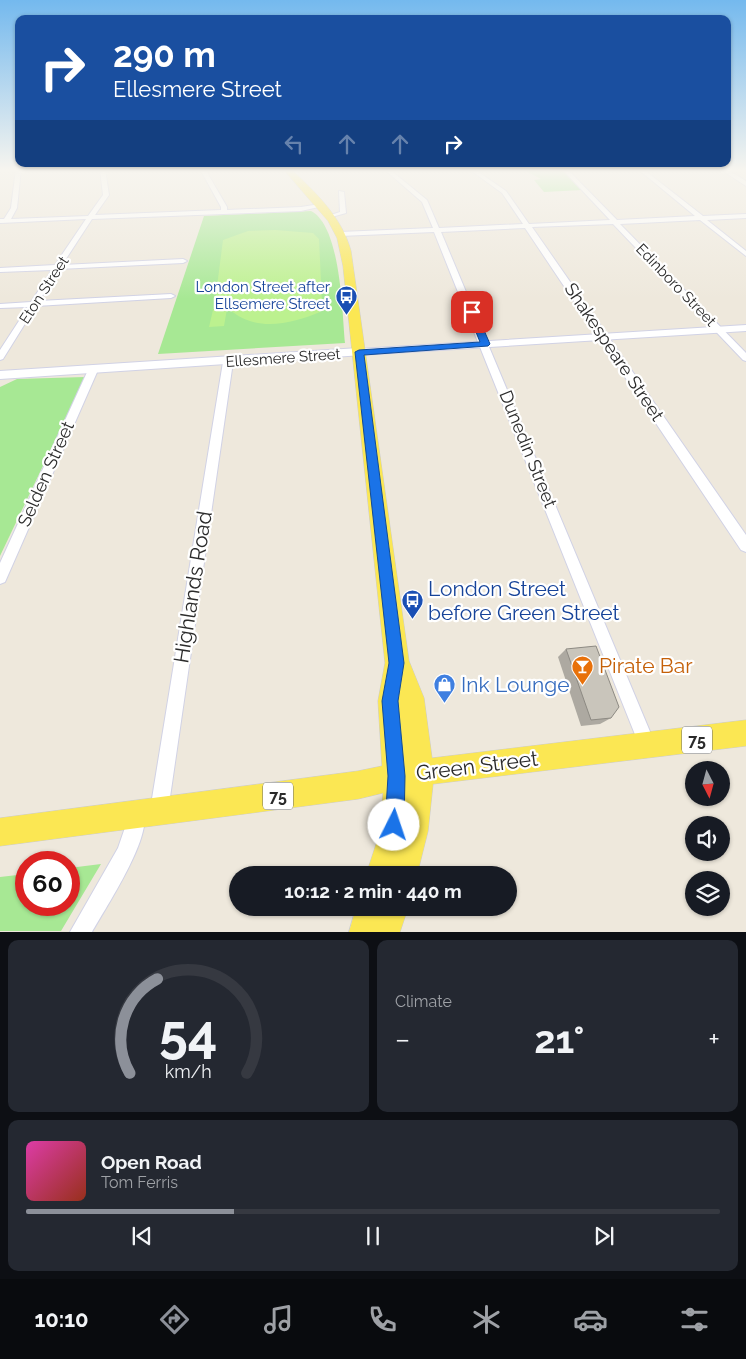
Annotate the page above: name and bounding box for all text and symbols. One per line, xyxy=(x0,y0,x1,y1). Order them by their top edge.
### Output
text: 290 m xyxy=(113,34,216,75)
icon: right xyxy=(30,35,95,100)
text: Ellesmere Street xyxy=(113,76,282,102)
icon: left xyxy=(280,130,308,158)
icon: ahead xyxy=(333,130,361,158)
icon: ahead xyxy=(386,130,414,158)
icon: right xyxy=(439,130,467,158)
street label: Edinboro Street xyxy=(632,240,720,330)
street label: Eton Street xyxy=(15,253,73,327)
place label: London Street after Ellsemere Street xyxy=(195,278,331,313)
street label: Shakespeare Street xyxy=(560,279,668,425)
bus stop icon: London Street after Ellsemere Street xyxy=(334,284,358,315)
pin xyxy=(451,291,493,333)
icon: arrive xyxy=(458,298,486,326)
street label: Ellesmere Street xyxy=(225,345,341,371)
street label: Dunedin Street xyxy=(495,387,562,511)
street label: Selden Street xyxy=(13,418,78,530)
street label: Highlands Road xyxy=(168,509,217,665)
place label: London Street before Green Street xyxy=(428,576,620,625)
bus stop icon: London Street before Green Street xyxy=(400,589,424,620)
place label: Pirate Bar xyxy=(599,653,693,678)
bar icon: Pirate Bar xyxy=(571,654,595,685)
place label: Ink Lounge xyxy=(461,672,569,697)
shop icon: Ink Lounge xyxy=(433,673,457,704)
road number: 75 xyxy=(682,726,712,754)
street label: Green Street xyxy=(415,746,539,785)
north arrow xyxy=(685,761,730,806)
map controls xyxy=(685,761,730,916)
road number: 75 xyxy=(263,782,293,809)
position arrow xyxy=(367,798,419,850)
button: sound xyxy=(685,816,730,861)
speed limit sign: 60 xyxy=(15,851,80,916)
button: layers xyxy=(685,871,730,916)
text: 10:12 · 2 min · 440 m xyxy=(284,880,462,902)
text: Climate xyxy=(395,992,452,1011)
text: 54 xyxy=(159,1003,218,1064)
text: 21° xyxy=(534,1017,584,1062)
text: − xyxy=(395,1023,410,1056)
text: + xyxy=(708,1023,720,1056)
text: km/h xyxy=(165,1061,212,1082)
text: Open Road xyxy=(101,1151,202,1173)
text: Tom Ferris xyxy=(101,1173,178,1192)
icon: previous xyxy=(128,1222,156,1250)
icon: pause xyxy=(359,1222,387,1250)
icon: next xyxy=(590,1222,618,1250)
icon: directions xyxy=(157,1302,192,1337)
icon: music xyxy=(261,1302,296,1337)
icon: phone xyxy=(365,1302,400,1337)
icon: climate xyxy=(469,1302,504,1337)
icon: car xyxy=(573,1302,608,1337)
icon: filters xyxy=(677,1302,712,1337)
text: 10:10 xyxy=(34,1306,89,1332)

